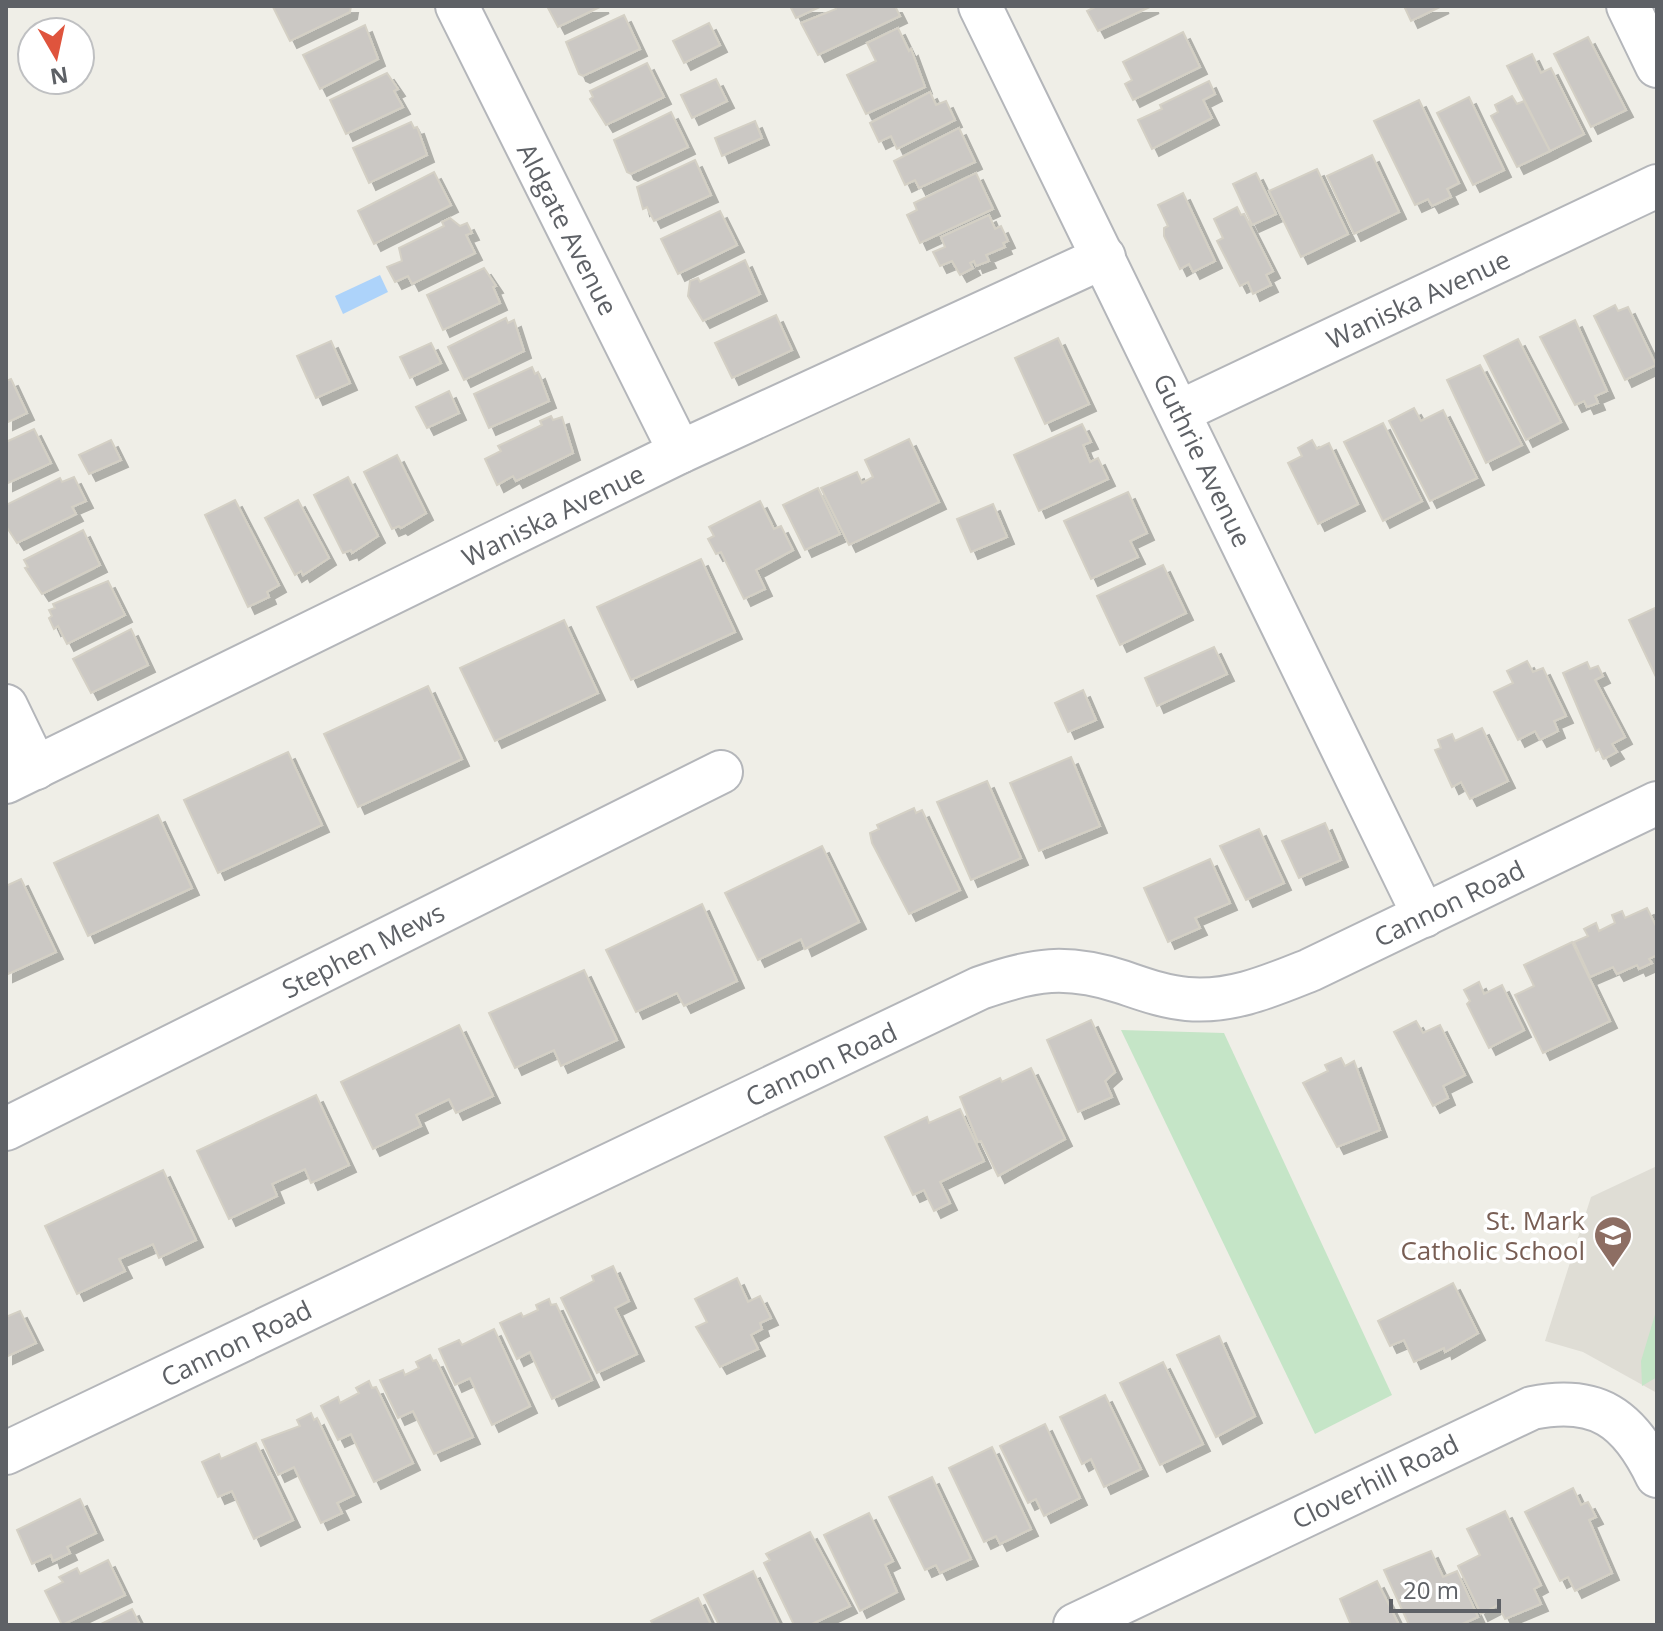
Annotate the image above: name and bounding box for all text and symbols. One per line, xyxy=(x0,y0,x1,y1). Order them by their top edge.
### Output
north arrow xyxy=(16,16,96,96)
text: N xyxy=(48,61,70,93)
street label: Aldgate Avenue xyxy=(509,137,627,321)
street label: Waniska Avenue xyxy=(1320,241,1516,357)
street label: Guthrie Avenue xyxy=(1145,367,1261,553)
street label: Waniska Avenue xyxy=(456,455,650,575)
street label: Cannon Road xyxy=(1368,851,1530,955)
street label: Stephen Mews xyxy=(276,894,450,1006)
street label: Cannon Road xyxy=(739,1013,903,1115)
place label: St. Mark Catholic School xyxy=(1400,1202,1585,1268)
school or university icon: St. Mark Catholic School xyxy=(1592,1214,1634,1269)
street label: Cannon Road xyxy=(155,1291,317,1395)
street label: Cloverhill Road xyxy=(1286,1425,1464,1537)
scale bar xyxy=(1391,1563,1499,1613)
text: 20 m xyxy=(1403,1573,1459,1606)

